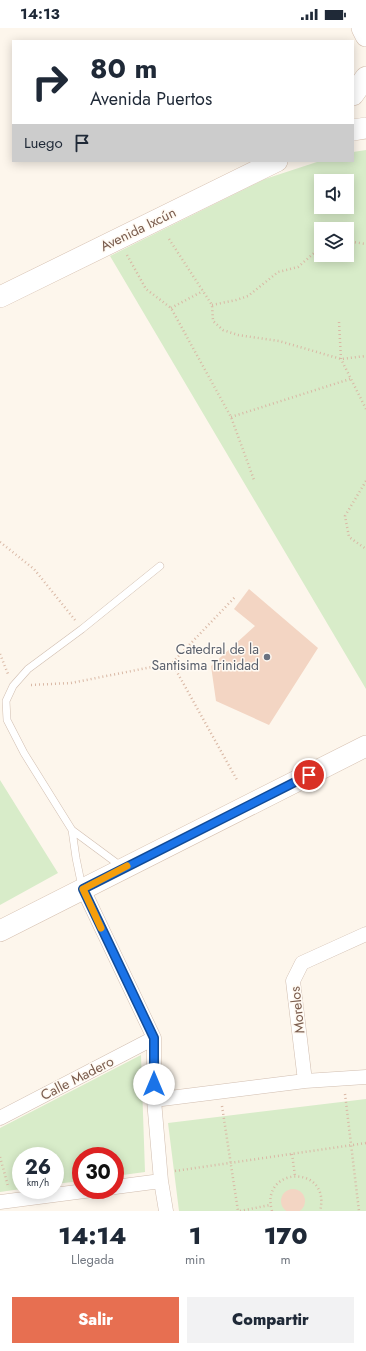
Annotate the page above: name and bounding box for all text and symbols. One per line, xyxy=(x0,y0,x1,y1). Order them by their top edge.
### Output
text: 14:13 xyxy=(20,3,60,25)
text: 80 m xyxy=(90,48,157,89)
icon: right xyxy=(24,56,76,108)
text: Avenida Puertos xyxy=(90,86,212,112)
text: Luego xyxy=(24,132,63,154)
icon: arrive xyxy=(71,132,93,154)
map controls xyxy=(314,174,354,262)
button: sound xyxy=(314,174,354,214)
street label: Avenida Ixcún xyxy=(97,202,179,256)
button: layers xyxy=(314,222,354,262)
place label: Catedral de la Santisima Trinidad xyxy=(152,639,259,675)
marker: Catedral de la Santisima Trinidad xyxy=(262,652,272,662)
pin xyxy=(292,758,326,792)
icon: arrive xyxy=(298,764,320,786)
street label: Morelos xyxy=(285,985,309,1035)
street label: Calle Madero xyxy=(37,1051,117,1105)
position arrow xyxy=(133,1063,175,1105)
speed limit sign: 30 xyxy=(72,1147,124,1199)
text: 26 xyxy=(25,1153,51,1182)
text: km/h xyxy=(27,1175,49,1190)
text: 14:14 xyxy=(58,1218,127,1253)
text: 1 xyxy=(189,1218,201,1253)
text: 170 xyxy=(264,1218,308,1253)
text: Llegada xyxy=(71,1250,114,1269)
text: min xyxy=(185,1250,205,1269)
text: m xyxy=(281,1250,291,1269)
button: Salir xyxy=(12,1297,179,1343)
button: Compartir xyxy=(187,1297,354,1343)

